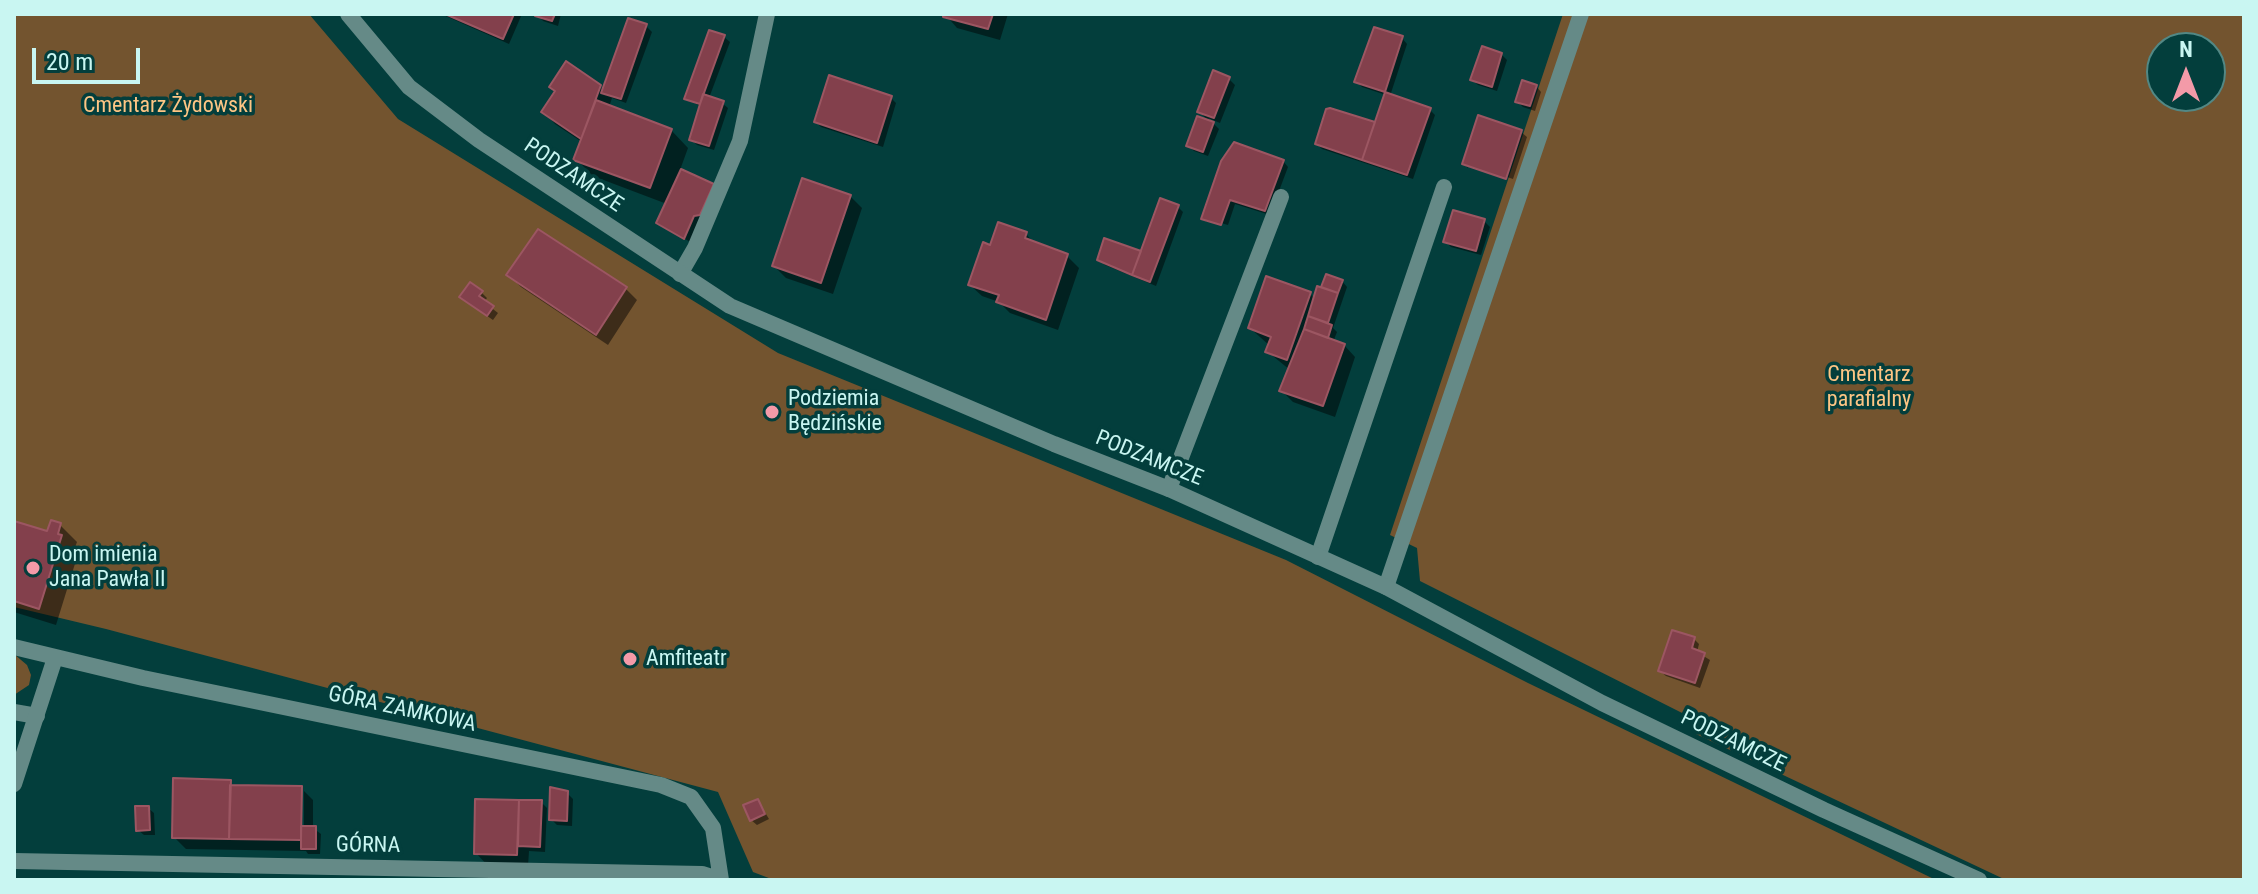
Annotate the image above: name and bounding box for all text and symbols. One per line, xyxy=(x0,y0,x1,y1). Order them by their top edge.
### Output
scale bar xyxy=(36,32,144,82)
north arrow xyxy=(2146,32,2226,112)
text: N xyxy=(2179,37,2193,62)
text: 20 m xyxy=(46,48,93,76)
park label: Cmentarz Żydowski xyxy=(83,93,253,119)
street label: PODZAMCZE xyxy=(519,133,627,219)
park label: Cmentarz parafialny xyxy=(1827,362,1911,414)
place label: Podziemia Będzińskie xyxy=(788,386,882,438)
marker: Podziemia Będzińskie xyxy=(763,403,781,421)
street label: PODZAMCZE xyxy=(1091,425,1207,493)
place label: Dom imienia Jana Pawła II xyxy=(49,542,165,594)
marker: Dom imienia Jana Pawła II xyxy=(24,559,42,577)
place label: Amfiteatr xyxy=(646,646,727,672)
marker: Amfiteatr xyxy=(621,650,639,668)
street label: GÓRA ZAMKOWA xyxy=(326,681,478,739)
street label: PODZAMCZE xyxy=(1676,705,1790,779)
street label: GÓRNA xyxy=(336,832,400,860)

